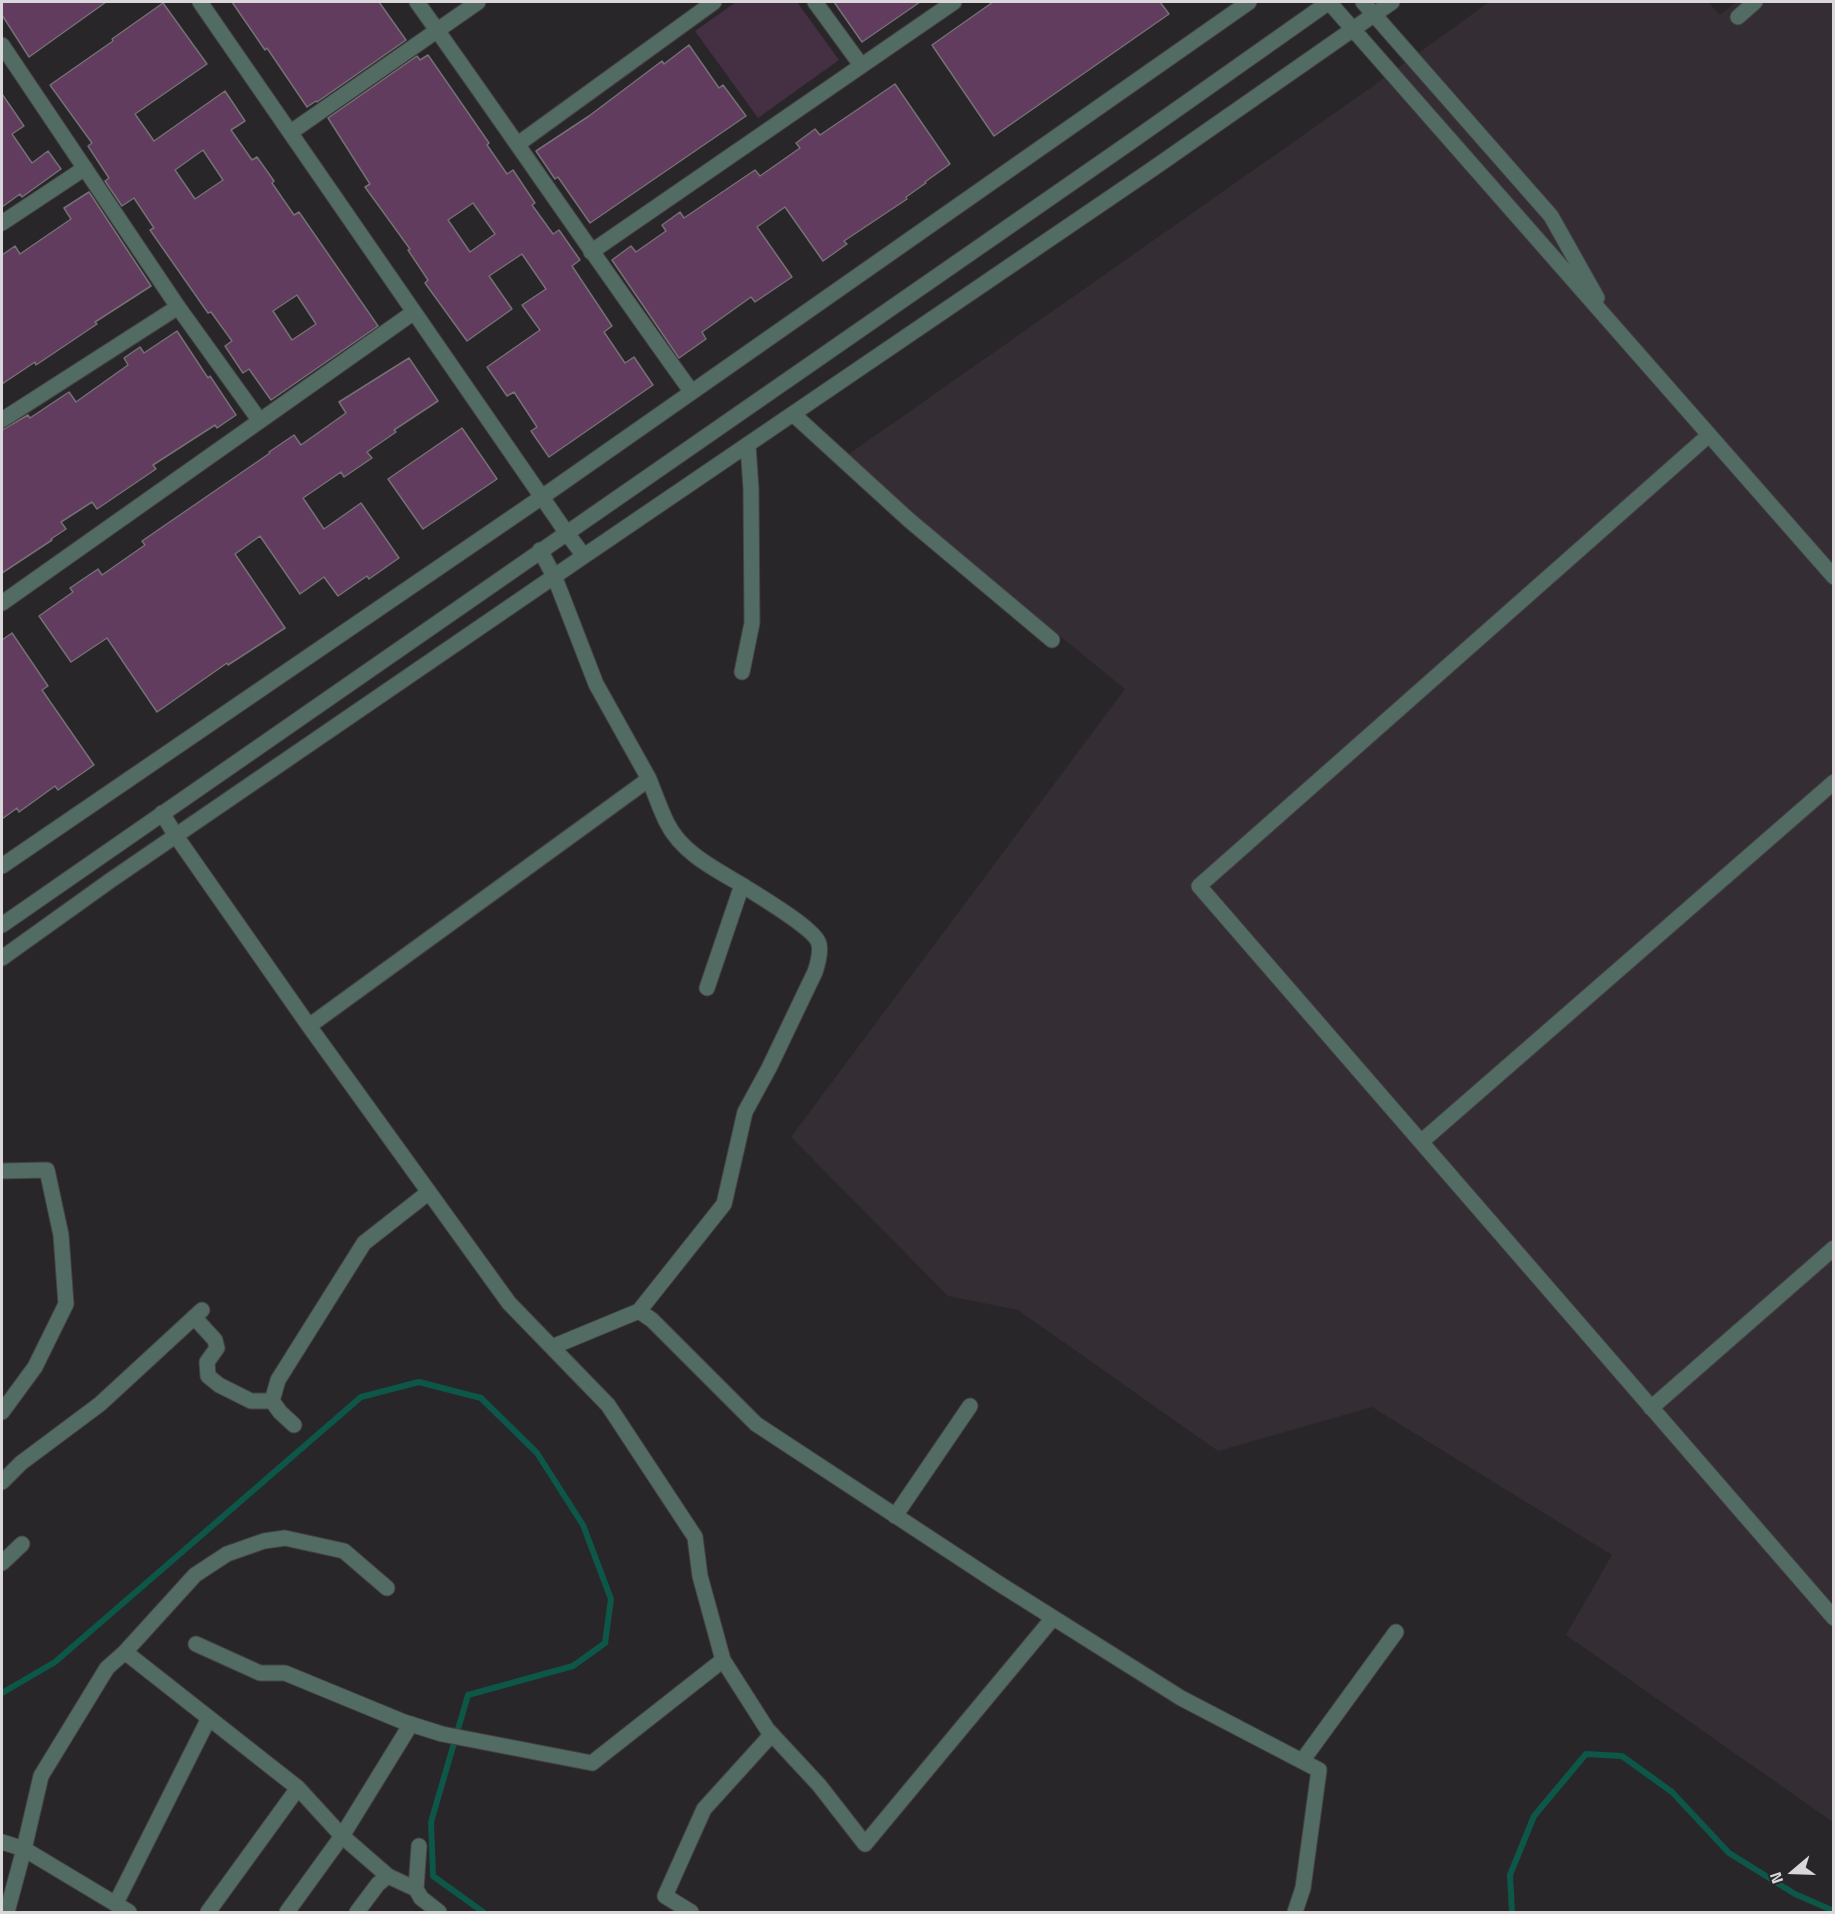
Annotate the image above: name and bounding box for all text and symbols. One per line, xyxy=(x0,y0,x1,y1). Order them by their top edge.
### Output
north arrow xyxy=(1763,1842,1823,1902)
text: N xyxy=(1763,1869,1789,1887)

